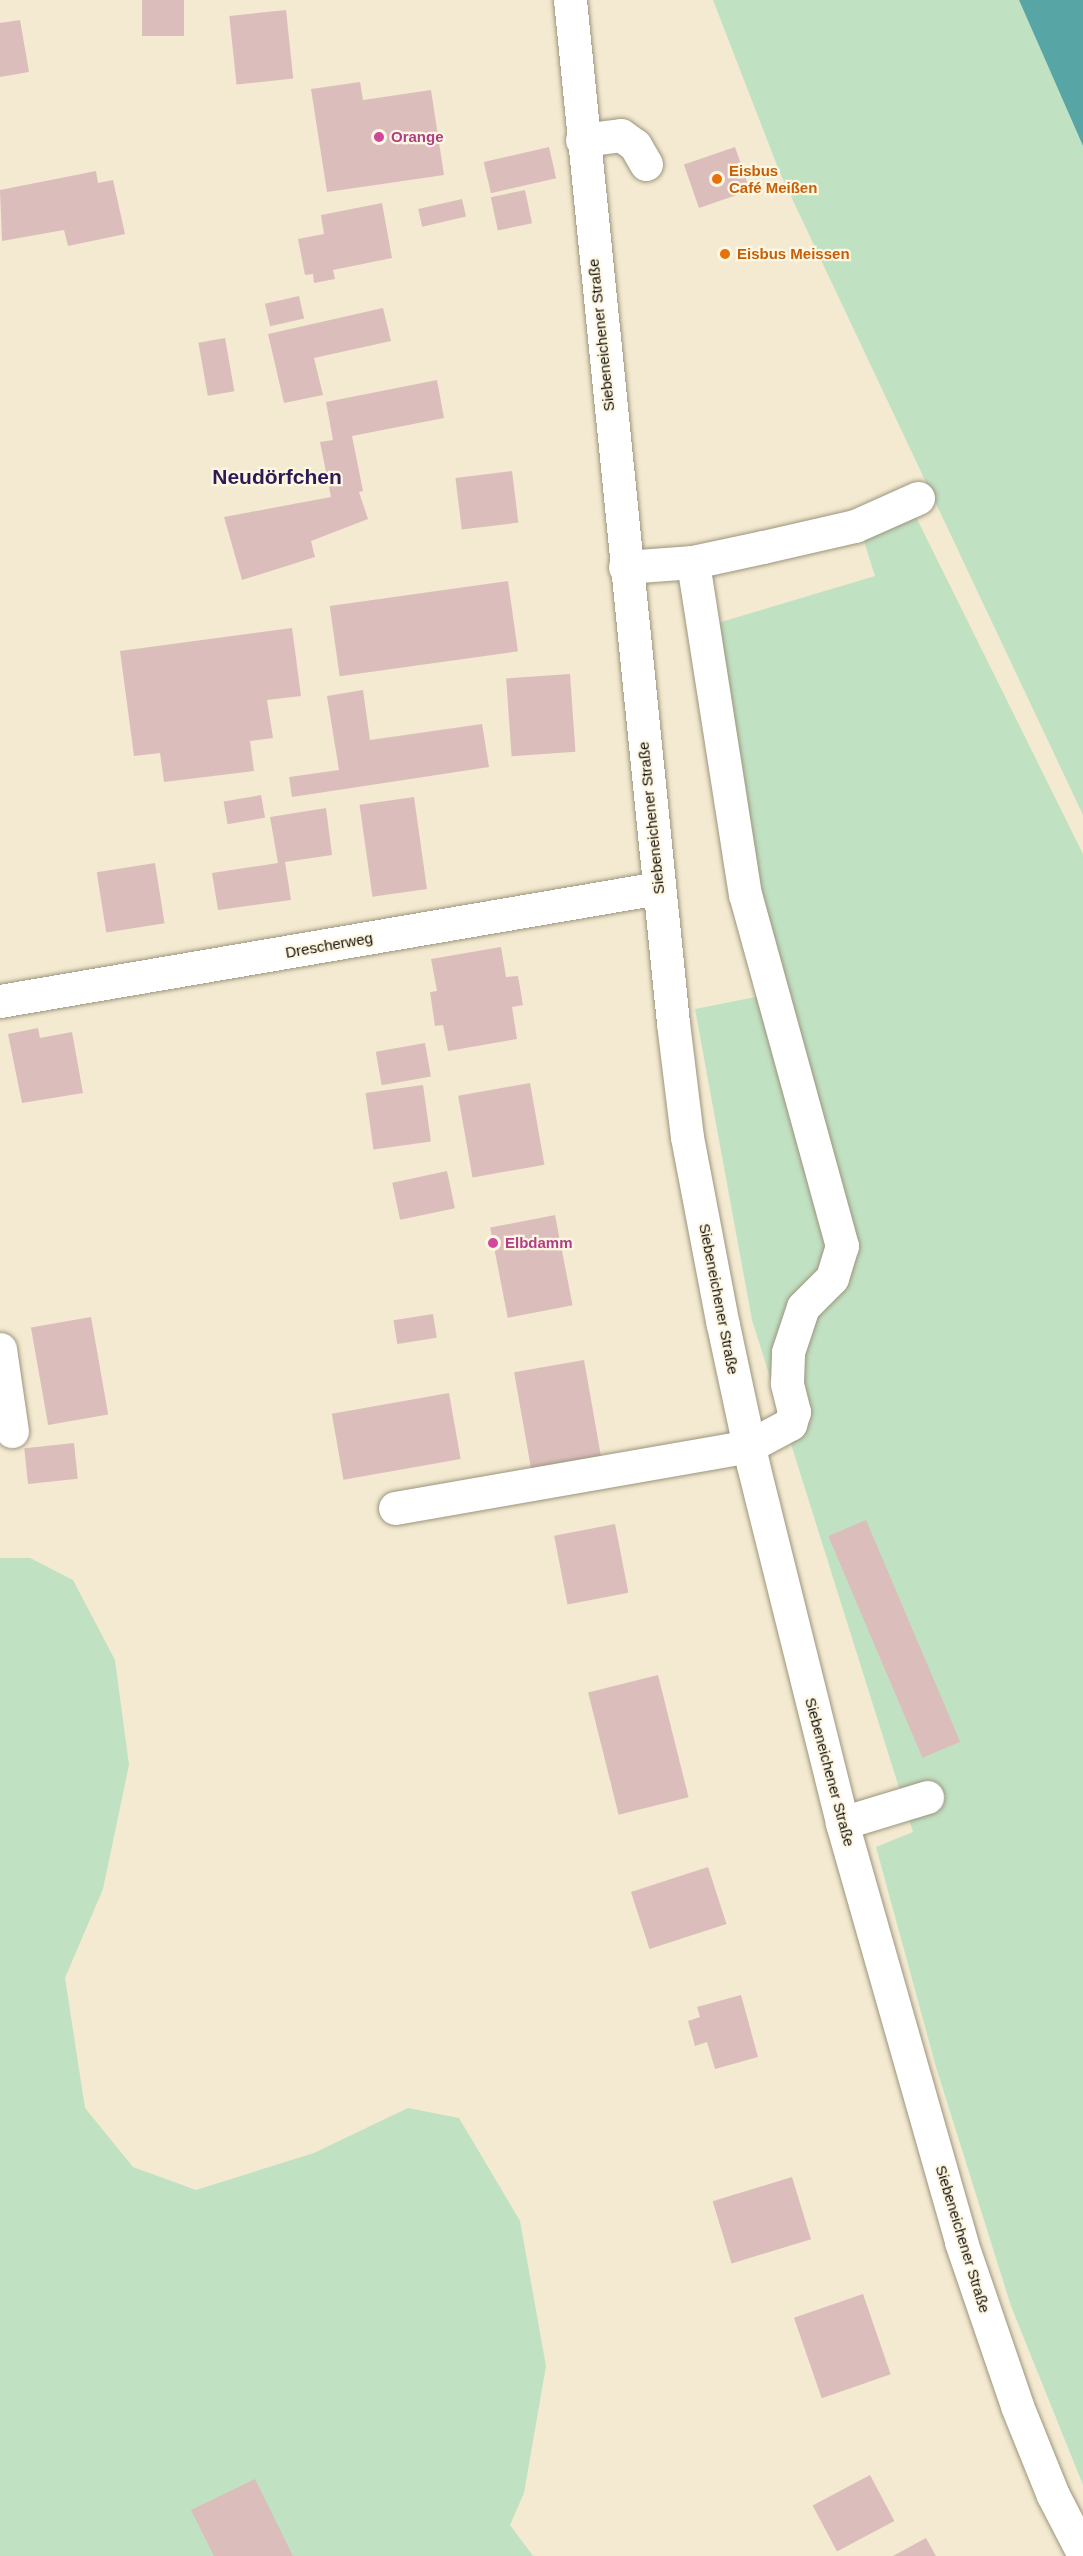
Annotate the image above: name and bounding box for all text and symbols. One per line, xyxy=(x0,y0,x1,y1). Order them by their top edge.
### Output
place label: Orange xyxy=(391,128,444,146)
marker: Orange xyxy=(372,130,386,144)
place label: Eisbus Café Meißen xyxy=(729,161,817,196)
marker: Eisbus Café Meißen xyxy=(710,172,724,186)
place label: Eisbus Meissen xyxy=(737,245,850,263)
marker: Eisbus Meissen xyxy=(718,247,732,261)
street label: Siebeneichener Straße xyxy=(584,258,618,412)
district label: Neudörfchen xyxy=(212,464,342,490)
street label: Siebeneichener Straße xyxy=(634,741,668,895)
street label: Drescherweg xyxy=(284,928,374,962)
street label: Siebeneichener Straße xyxy=(696,1222,742,1376)
place label: Elbdamm xyxy=(505,1234,573,1252)
marker: Elbdamm xyxy=(486,1236,500,1250)
street label: Siebeneichener Straße xyxy=(801,1696,859,1848)
street label: Siebeneichener Straße xyxy=(932,2163,994,2315)

